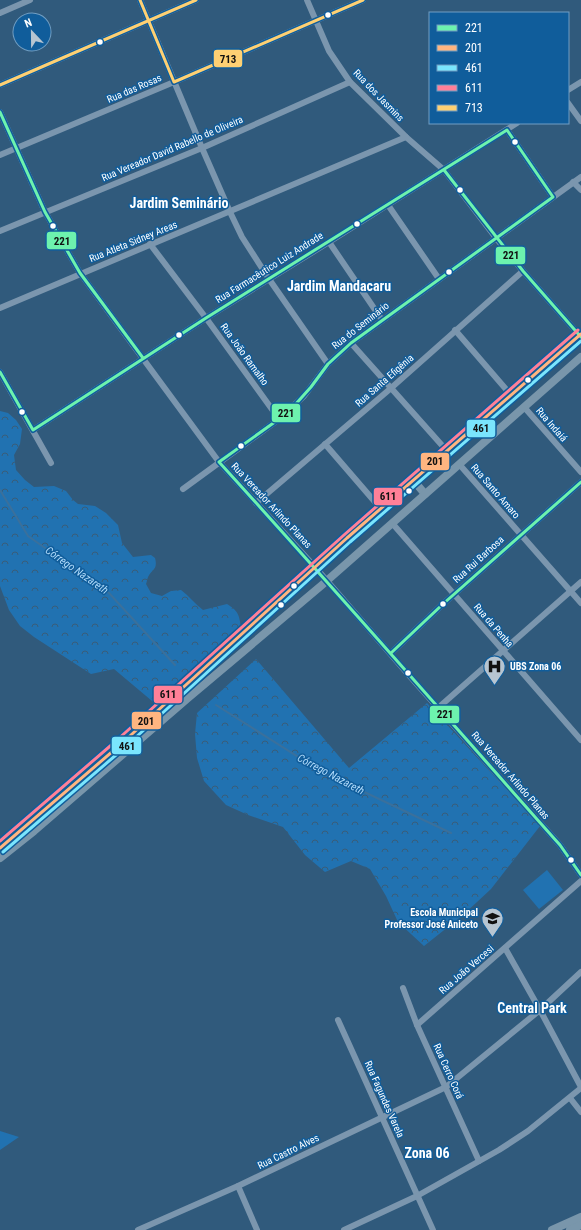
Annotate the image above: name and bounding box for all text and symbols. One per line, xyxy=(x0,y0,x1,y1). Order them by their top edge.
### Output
unlabelled marker xyxy=(323,10,333,20)
north arrow xyxy=(12,12,52,52)
legend xyxy=(429,12,569,124)
text: N xyxy=(23,16,34,30)
text: 221 xyxy=(465,21,483,35)
unlabelled marker xyxy=(95,37,105,47)
text: 201 xyxy=(465,41,483,55)
line badge: 713 xyxy=(213,49,243,68)
text: 713 xyxy=(220,53,237,66)
text: 461 xyxy=(465,61,483,75)
street label: Rua dos Jasmins xyxy=(351,67,406,124)
street label: Rua das Rosas xyxy=(105,72,163,105)
text: 611 xyxy=(465,81,483,95)
text: 713 xyxy=(465,101,483,115)
street label: Rua Vereador David Rabello de Oliveira xyxy=(100,114,245,183)
unlabelled marker xyxy=(510,137,520,147)
unlabelled marker xyxy=(455,185,465,195)
district label: Jardim Seminário xyxy=(130,195,228,211)
street label: Rua Atleta Sidney Areas xyxy=(88,219,179,264)
unlabelled marker xyxy=(352,219,362,229)
unlabelled marker xyxy=(48,221,58,231)
street label: Rua Farmacêutico Luiz Andrade xyxy=(214,230,325,305)
line badge: 221 xyxy=(46,231,77,250)
text: 221 xyxy=(54,235,70,248)
line badge: 221 xyxy=(495,246,526,265)
text: 221 xyxy=(503,249,519,262)
unlabelled marker xyxy=(444,267,454,277)
district label: Jardim Mandacaru xyxy=(287,278,391,294)
street label: Rua do Seminário xyxy=(330,300,391,351)
street label: Rua João Ramalho xyxy=(218,321,271,387)
unlabelled marker xyxy=(174,330,184,340)
street label: Rua Santa Efigênia xyxy=(353,352,416,409)
unlabelled marker xyxy=(523,375,533,385)
line badge: 221 xyxy=(271,403,301,423)
street label: Rua Indaiá xyxy=(534,405,569,444)
unlabelled marker xyxy=(17,407,27,417)
text: 221 xyxy=(278,407,294,420)
line badge: 461 xyxy=(466,419,496,438)
text: 461 xyxy=(473,422,489,435)
unlabelled marker xyxy=(236,441,246,451)
line badge: 201 xyxy=(420,452,450,471)
text: 201 xyxy=(427,455,443,468)
street label: Rua Vereador Arlindo Planas xyxy=(229,460,314,551)
street label: Rua Santo Amaro xyxy=(469,462,522,521)
unlabelled marker xyxy=(404,486,414,496)
line badge: 611 xyxy=(373,487,403,506)
text: 611 xyxy=(380,490,396,503)
street label: Rua Rui Barbosa xyxy=(451,534,506,585)
water label: Córrego Nazareth xyxy=(43,544,111,597)
unlabelled marker xyxy=(289,581,299,591)
unlabelled marker xyxy=(438,599,448,609)
unlabelled marker xyxy=(276,600,286,610)
street label: Rua da Penha xyxy=(472,601,516,649)
hospital icon: UBS Zona 06 xyxy=(482,653,508,686)
place label: UBS Zona 06 xyxy=(510,661,561,672)
unlabelled marker xyxy=(403,668,413,678)
line badge: 611 xyxy=(153,685,183,704)
text: 611 xyxy=(160,688,176,701)
line badge: 221 xyxy=(429,705,460,724)
text: 221 xyxy=(437,708,453,721)
line badge: 201 xyxy=(131,711,162,730)
text: 201 xyxy=(138,715,154,728)
street label: Rua Vereador Arlindo Planas xyxy=(470,729,552,822)
line badge: 461 xyxy=(111,736,142,755)
text: 461 xyxy=(119,740,135,753)
water label: Córrego Nazareth xyxy=(295,751,366,798)
unlabelled marker xyxy=(566,855,576,865)
school or university icon: Escola Municipal Professor José Aniceto xyxy=(480,905,506,938)
place label: Escola Municipal Professor José Aniceto xyxy=(385,907,478,930)
street label: Rua João Vercesi xyxy=(437,943,496,996)
district label: Central Park xyxy=(497,1000,567,1016)
street label: Rua Cerro Corá xyxy=(431,1042,466,1101)
street label: Rua Fagundes Varela xyxy=(363,1059,406,1139)
street label: Rua Castro Alves xyxy=(256,1132,321,1171)
district label: Zona 06 xyxy=(404,1145,450,1161)

